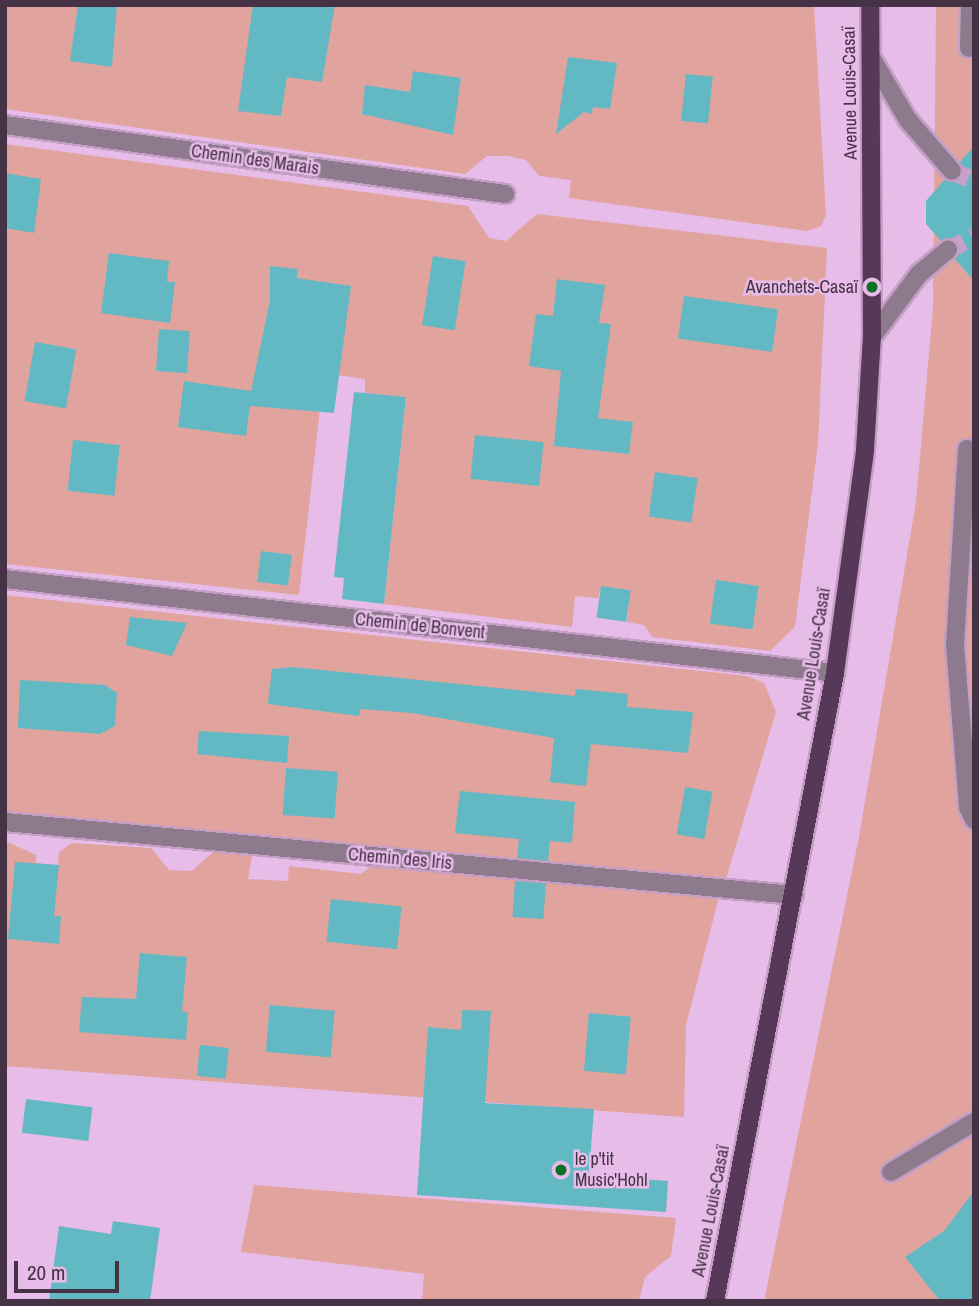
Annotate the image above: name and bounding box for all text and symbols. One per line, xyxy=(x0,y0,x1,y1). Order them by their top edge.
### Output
street label: Avenue Louis-Casaï xyxy=(838,26,862,160)
street label: Chemin des Marais xyxy=(190,140,320,180)
place label: Avanchets-Casaï xyxy=(746,276,858,298)
marker: Avanchets-Casaï xyxy=(864,279,880,295)
street label: Avenue Louis-Casaï xyxy=(793,586,835,722)
street label: Chemin de Bonvent xyxy=(354,608,486,644)
street label: Chemin des Iris xyxy=(347,844,453,874)
street label: Avenue Louis-Casaï xyxy=(688,1143,734,1279)
place label: le p'tit Music'Hohl xyxy=(575,1149,648,1192)
marker: le p'tit Music'Hohl xyxy=(553,1162,569,1178)
scale bar xyxy=(18,1246,122,1290)
text: 20 m xyxy=(27,1258,65,1287)

